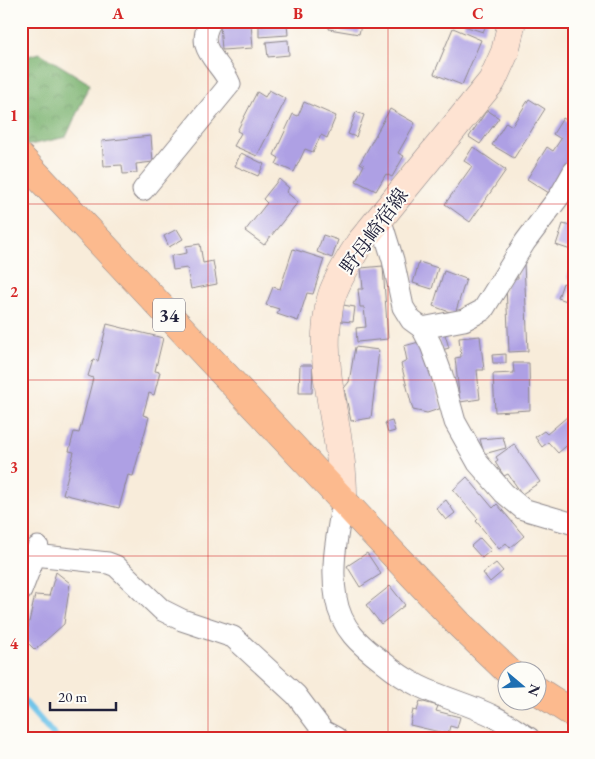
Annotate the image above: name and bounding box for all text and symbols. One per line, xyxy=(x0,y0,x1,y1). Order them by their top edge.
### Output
text: A xyxy=(111,3,124,24)
text: B xyxy=(293,3,303,24)
text: C xyxy=(472,3,484,24)
text: 1 xyxy=(10,105,18,126)
street label: 野母崎宿線 xyxy=(334,183,414,279)
text: 2 xyxy=(10,281,19,302)
road number: 34 xyxy=(153,298,185,332)
text: 3 xyxy=(10,457,18,478)
text: 4 xyxy=(10,633,19,654)
north arrow xyxy=(498,662,548,712)
scale bar xyxy=(50,679,116,711)
text: N xyxy=(524,682,545,699)
text: 20 m xyxy=(58,687,87,706)

